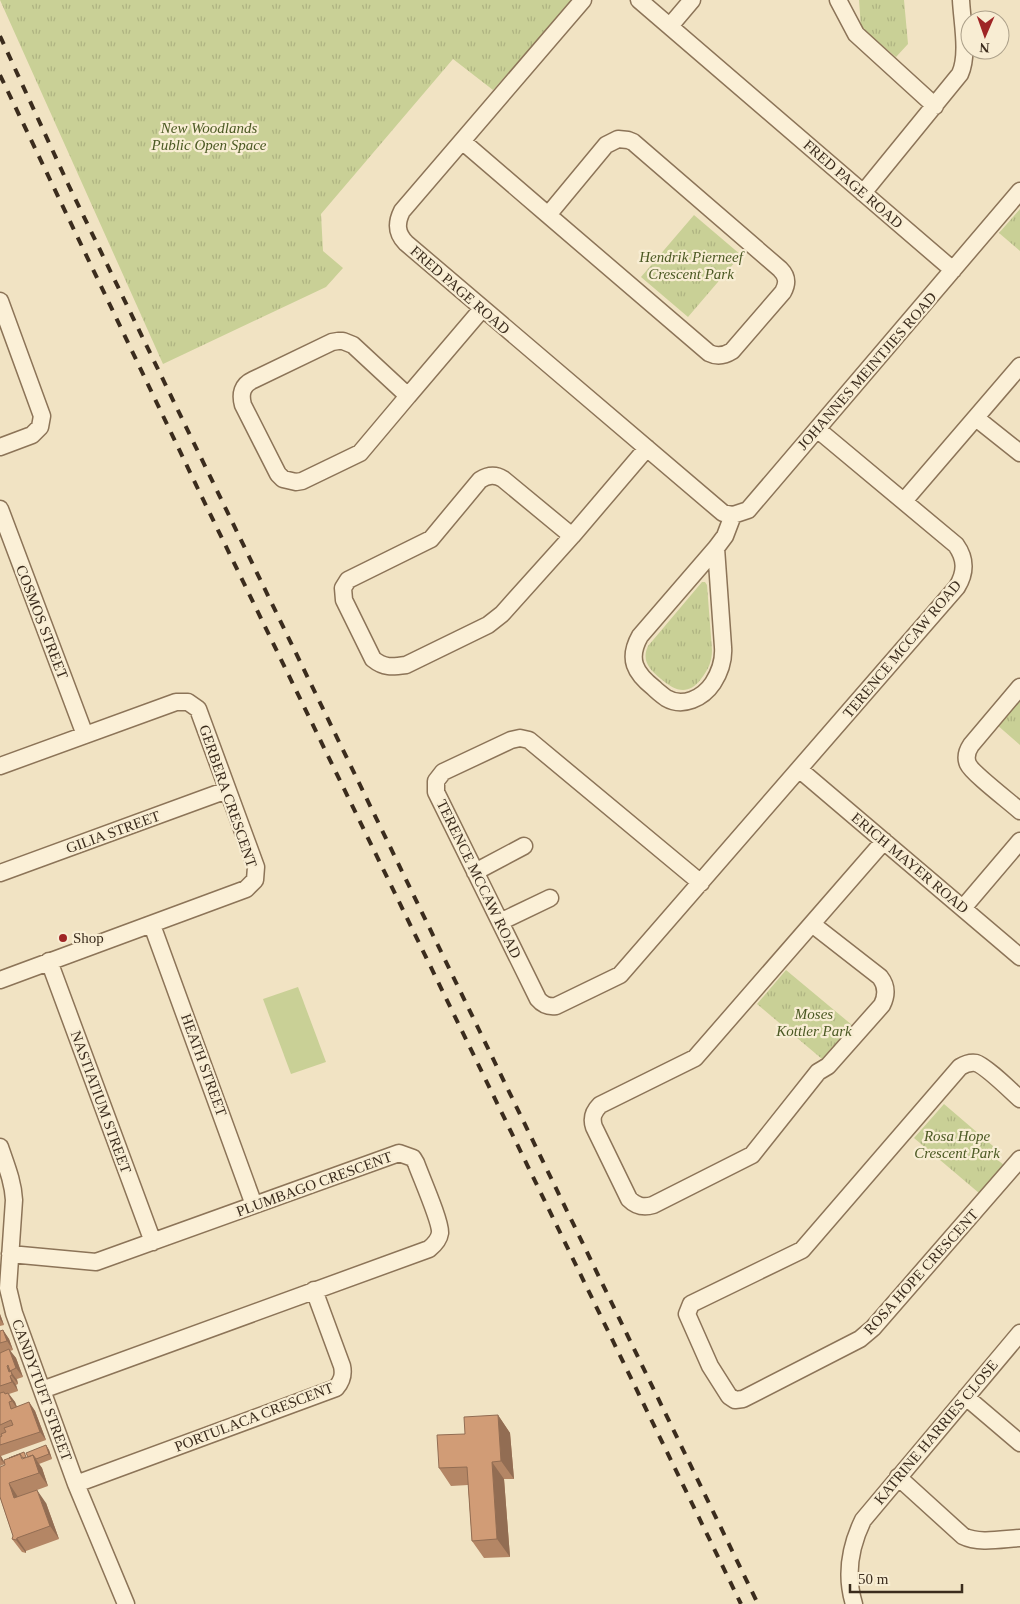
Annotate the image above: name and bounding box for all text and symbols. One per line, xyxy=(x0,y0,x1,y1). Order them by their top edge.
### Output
north arrow xyxy=(960,10,1010,60)
text: N xyxy=(979,40,990,55)
park label: New Woodlands Public Open Space xyxy=(151,120,267,153)
street label: FRED PAGE ROAD xyxy=(800,137,906,232)
street label: FRED PAGE ROAD xyxy=(407,243,513,338)
park label: Hendrik Pierneef Crescent Park xyxy=(638,249,745,282)
street label: JOHANNES MEINTJIES ROAD xyxy=(794,289,940,453)
street label: COSMOS STREET xyxy=(13,563,71,681)
street label: TERENCE MCCAW ROAD xyxy=(840,577,964,721)
street label: GERBERA CRESCENT xyxy=(196,723,260,869)
street label: TERENCE MCCAW ROAD xyxy=(434,797,524,961)
street label: GILIA STREET xyxy=(64,808,162,856)
street label: ERICH MAYER ROAD xyxy=(848,809,972,917)
place label: Shop xyxy=(73,930,104,946)
marker: Shop xyxy=(57,932,69,944)
park label: Moses Kottler Park xyxy=(775,1006,852,1039)
street label: HEATH STREET xyxy=(178,1012,230,1118)
street label: NASTIATIUM STREET xyxy=(68,1029,134,1175)
park label: Rosa Hope Crescent Park xyxy=(914,1128,1000,1161)
street label: PLUMBAGO CRESCENT xyxy=(234,1148,394,1220)
street label: ROSA HOPE CRESCENT xyxy=(861,1206,981,1338)
street label: CANDYTUFT STREET xyxy=(9,1317,75,1463)
street label: KATRINE HARRIES CLOSE xyxy=(871,1357,1001,1507)
street label: PORTULACA CRESCENT xyxy=(172,1379,336,1455)
scale bar xyxy=(850,1562,962,1594)
text: 50 m xyxy=(858,1571,889,1587)

